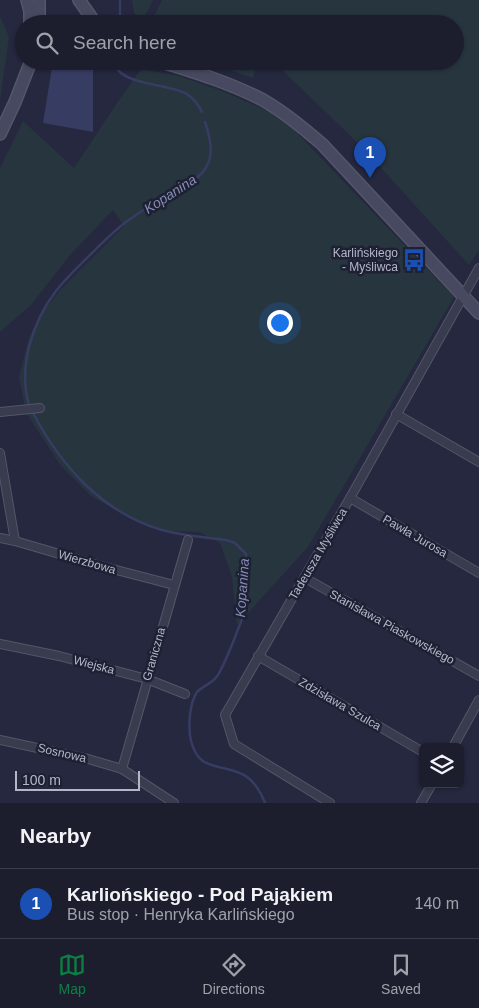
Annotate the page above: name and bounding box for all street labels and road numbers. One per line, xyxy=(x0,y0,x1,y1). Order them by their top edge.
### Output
street label: Tadeusza Myśliwca xyxy=(286,505,350,602)
street label: Pawła Jurosa xyxy=(380,512,450,560)
street label: Wierzbowa xyxy=(57,547,118,577)
street label: Stanisława Piaskowskiego xyxy=(327,587,457,667)
street label: Graniczna xyxy=(140,625,168,682)
street label: Wiejska xyxy=(72,653,116,677)
street label: Zdzisława Szulca xyxy=(296,675,384,733)
street label: Sosnowa xyxy=(36,741,88,765)

